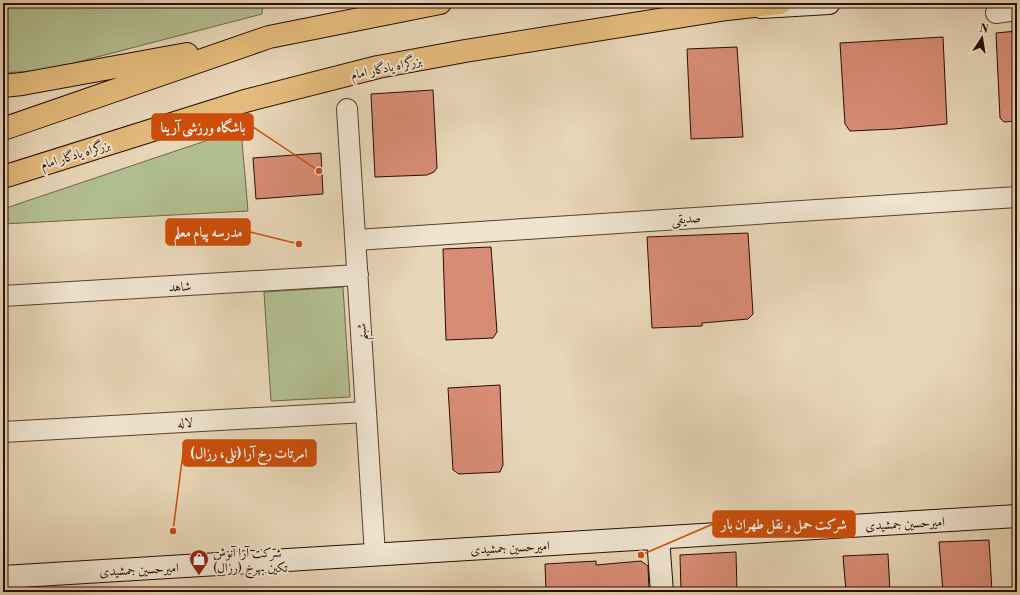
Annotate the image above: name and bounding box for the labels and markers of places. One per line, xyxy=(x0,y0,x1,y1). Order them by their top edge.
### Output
callout: باشگاه ورزشی آرینا xyxy=(152,114,253,140)
callout: مدرسه پیام معلم xyxy=(166,219,250,245)
callout: امرتات رخ آرا (نلی، رزال) xyxy=(183,440,316,466)
callout: شرکت حمل و نقل طهران بار xyxy=(713,511,855,537)
place label: شرکت آرا آنوش تکین بهرخ (رزال) xyxy=(213,545,288,579)
shop icon: شرکت آرا آنوش تکین بهرخ (رزال) xyxy=(188,548,210,576)

